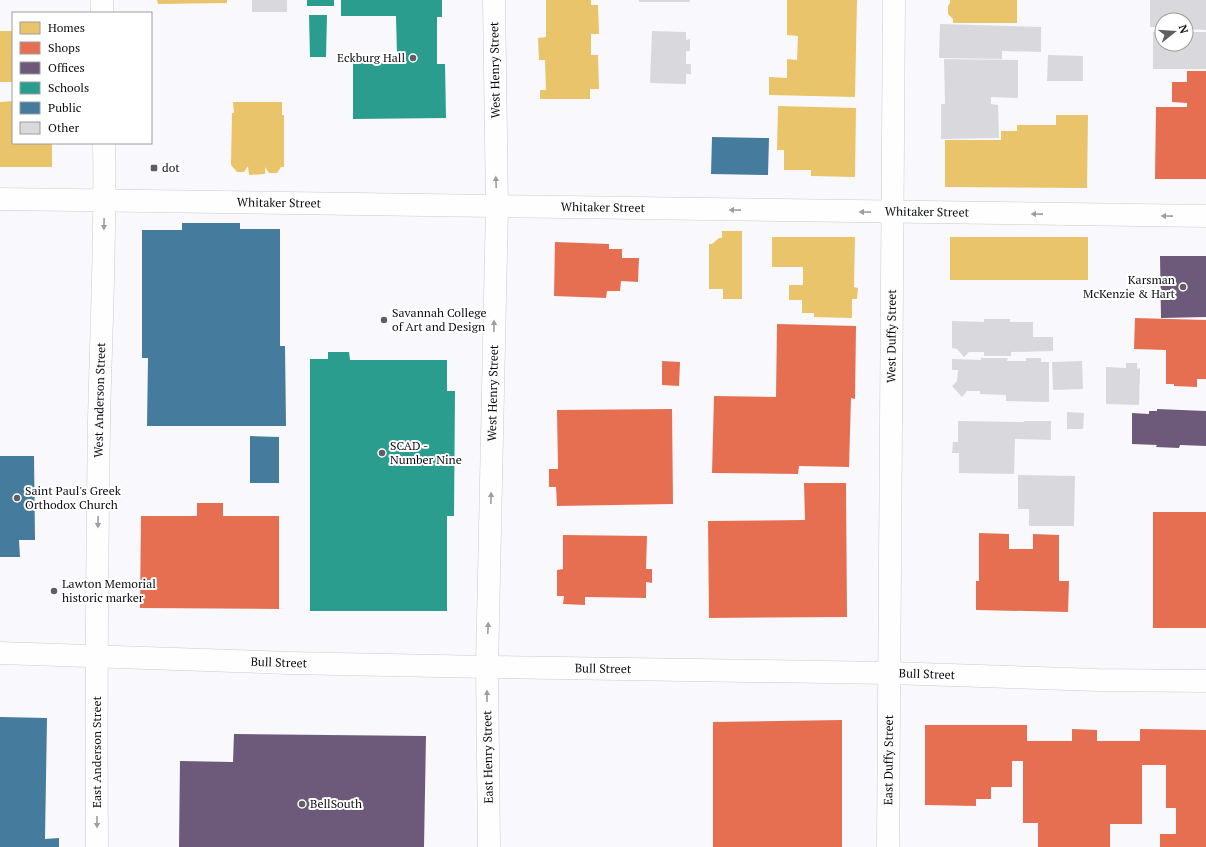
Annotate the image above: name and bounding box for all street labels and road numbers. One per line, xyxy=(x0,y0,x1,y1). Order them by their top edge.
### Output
street label: West Henry Street xyxy=(486,21,503,118)
street label: Whitaker Street xyxy=(237,194,322,211)
street label: Whitaker Street xyxy=(561,199,646,215)
street label: Whitaker Street xyxy=(885,203,970,220)
street label: West Duffy Street xyxy=(883,289,899,383)
street label: West Anderson Street xyxy=(91,342,108,458)
street label: West Henry Street xyxy=(484,344,501,442)
street label: Bull Street xyxy=(250,654,308,670)
street label: Bull Street xyxy=(575,660,632,676)
street label: Bull Street xyxy=(898,665,956,682)
street label: East Anderson Street xyxy=(89,696,104,808)
street label: East Henry Street xyxy=(479,710,496,804)
street label: East Duffy Street xyxy=(880,714,896,805)

